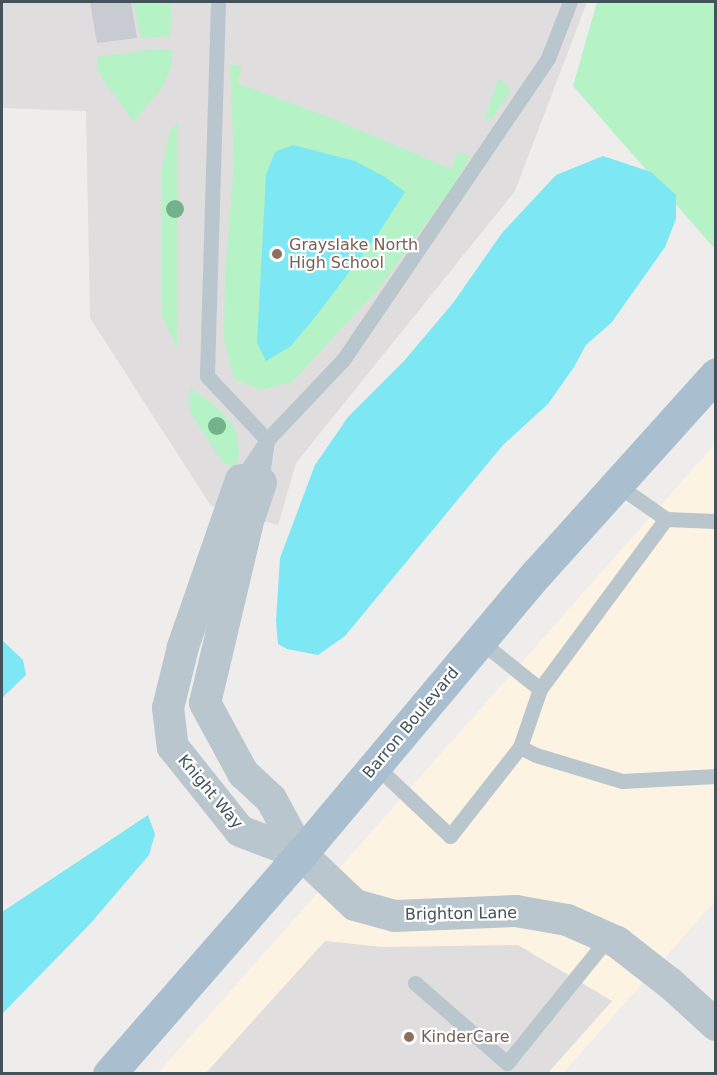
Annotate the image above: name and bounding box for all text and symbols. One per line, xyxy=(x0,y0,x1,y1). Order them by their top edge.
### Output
place label: Grayslake North High School xyxy=(289,235,418,273)
marker: Grayslake North High School xyxy=(270,247,284,261)
street label: Barron Boulevard xyxy=(359,663,463,783)
street label: Knight Way xyxy=(173,751,247,833)
street label: Brighton Lane xyxy=(405,903,517,925)
place label: KinderCare xyxy=(421,1027,510,1047)
marker: KinderCare xyxy=(402,1030,416,1044)

